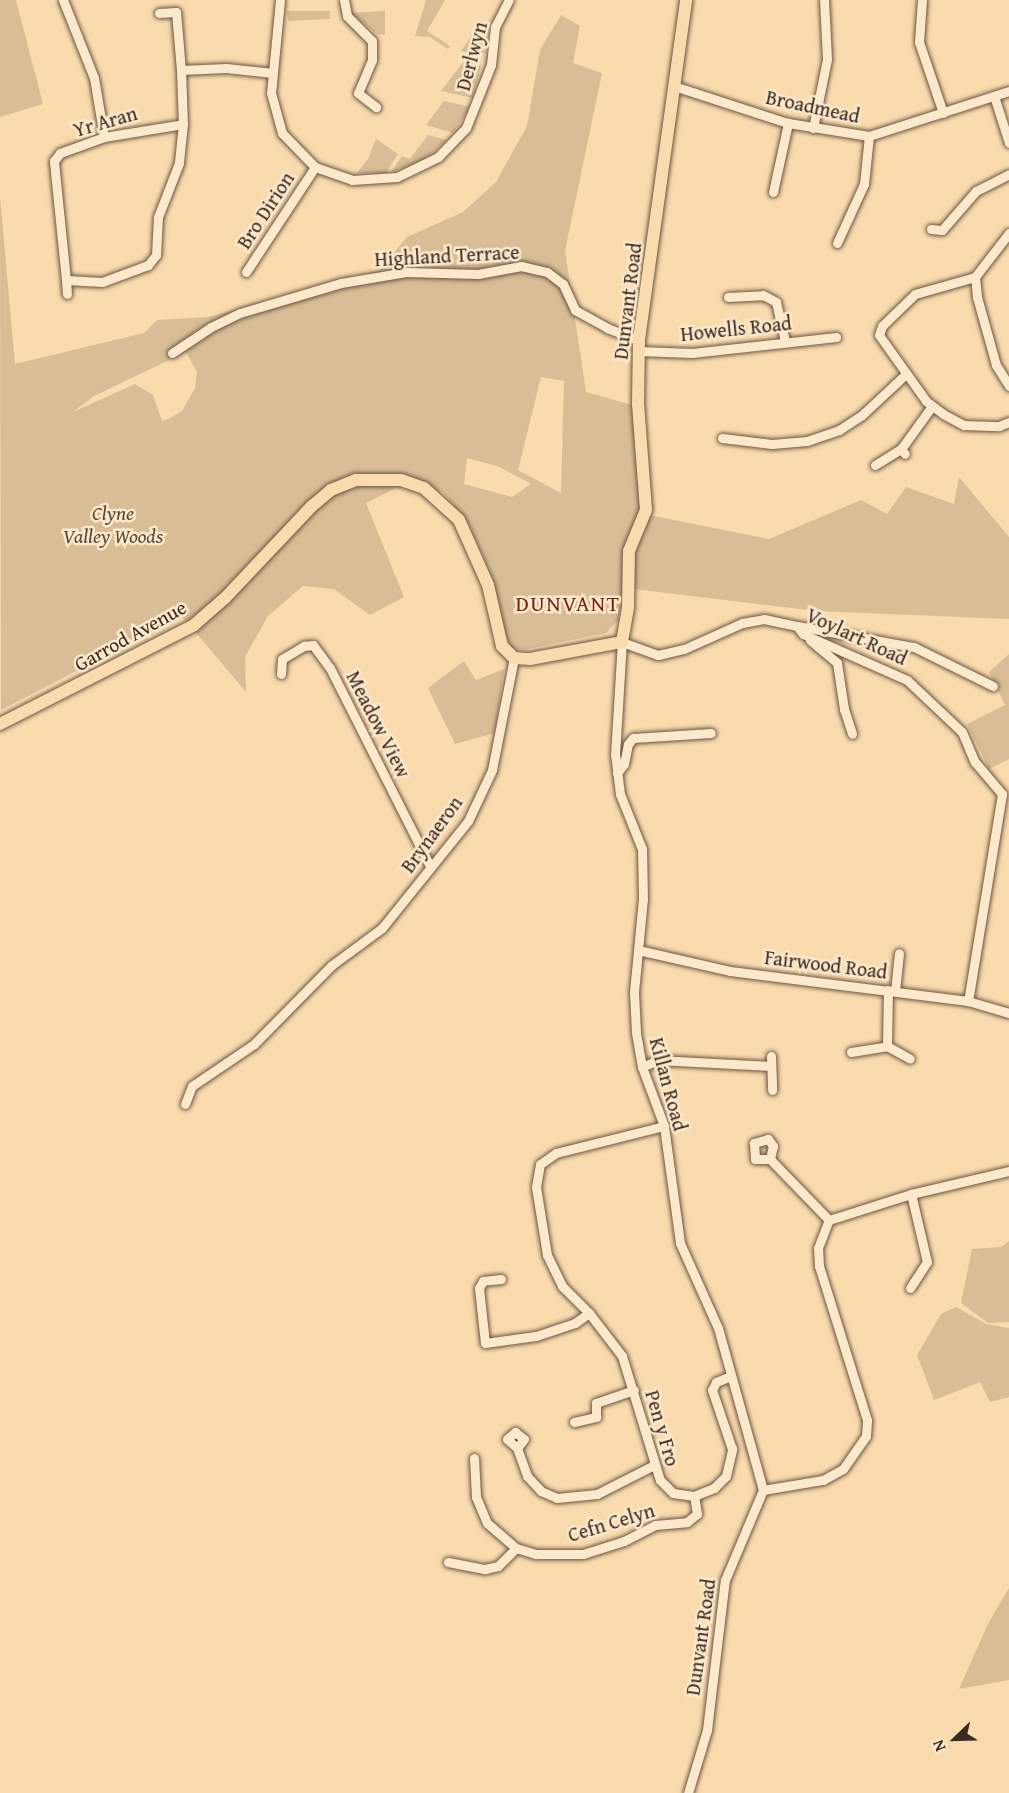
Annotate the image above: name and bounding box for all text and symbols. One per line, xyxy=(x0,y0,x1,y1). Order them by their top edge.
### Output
street label: Derlwyn xyxy=(450,19,492,93)
street label: Broadmead xyxy=(764,84,862,128)
street label: Yr Aran xyxy=(70,100,140,142)
street label: Bro Dirion xyxy=(231,167,299,253)
street label: Highland Terrace xyxy=(374,239,520,271)
street label: Dunvant Road xyxy=(608,241,646,361)
street label: Howells Road xyxy=(679,310,793,346)
park label: Clyne Valley Woods xyxy=(63,500,163,547)
district label: DUNVANT xyxy=(515,591,621,617)
street label: Garrod Avenue xyxy=(70,594,190,676)
street label: Voylart Road xyxy=(803,602,911,670)
street label: Meadow View xyxy=(342,667,416,781)
street label: Brynaeron xyxy=(395,791,467,877)
street label: Fairwood Road xyxy=(763,945,889,983)
street label: Killan Road xyxy=(645,1035,693,1133)
street label: Pen y Fro xyxy=(641,1387,685,1469)
street label: Cefn Celyn xyxy=(565,1497,657,1547)
street label: Dunvant Road xyxy=(680,1577,720,1697)
north arrow xyxy=(925,1709,985,1769)
text: N xyxy=(925,1736,952,1756)

